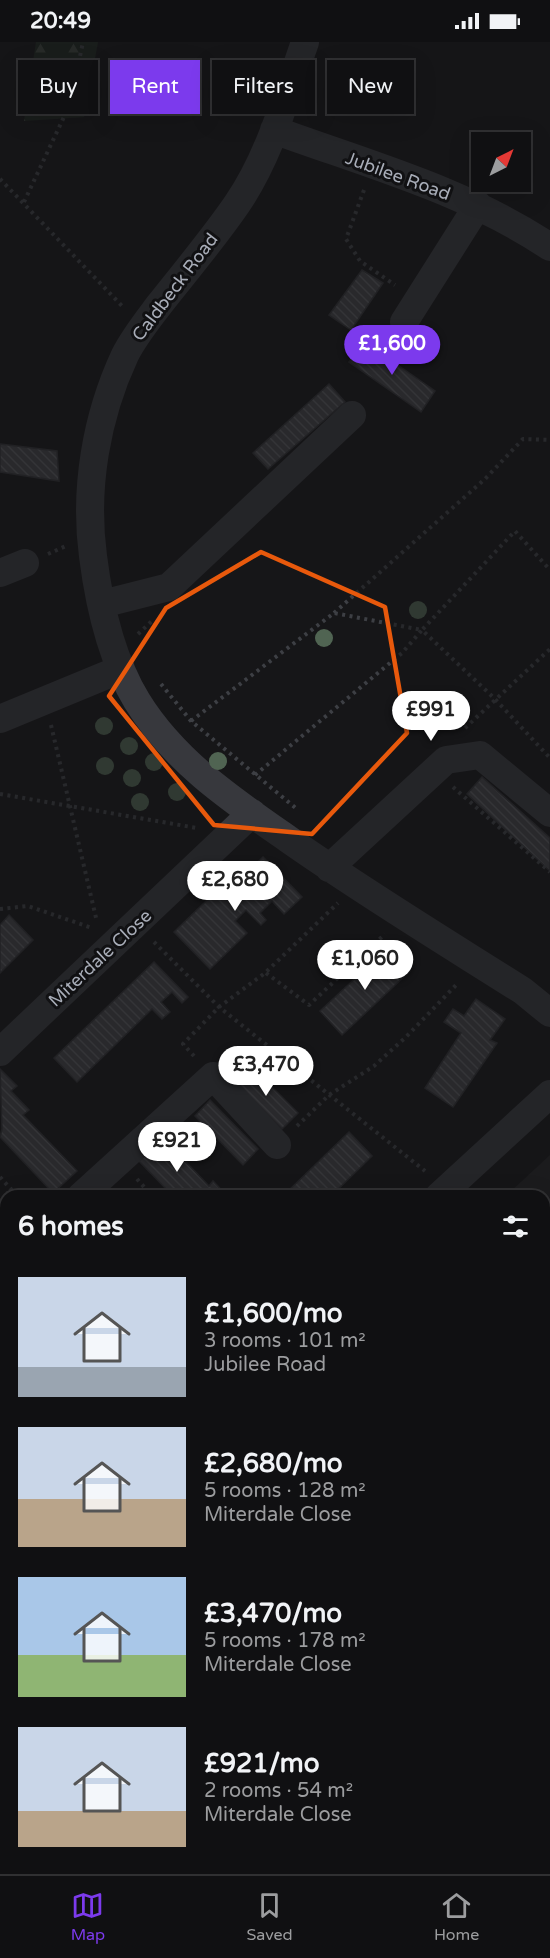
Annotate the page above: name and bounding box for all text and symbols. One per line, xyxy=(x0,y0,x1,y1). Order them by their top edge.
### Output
text: 20:49 xyxy=(30,8,91,34)
chip: Buy xyxy=(18,60,98,114)
chip: Rent xyxy=(110,60,200,114)
chip: Filters xyxy=(212,60,315,114)
chip: New xyxy=(327,60,414,114)
north arrow xyxy=(471,132,531,192)
map controls xyxy=(471,132,531,192)
street label: Jubilee Road xyxy=(343,147,453,205)
street label: Caldbeck Road xyxy=(127,229,223,345)
pin: £1,600 xyxy=(343,325,441,376)
text: £1,600 xyxy=(358,332,426,356)
pin: £991 xyxy=(395,691,467,742)
text: £991 xyxy=(406,698,456,722)
pin: £2,680 xyxy=(186,861,284,912)
text: £2,680 xyxy=(201,868,269,892)
street label: Miterdale Close xyxy=(44,905,156,1011)
pin: £1,060 xyxy=(316,940,414,991)
text: £1,060 xyxy=(331,947,399,971)
pin: £3,470 xyxy=(217,1046,315,1097)
text: £3,470 xyxy=(232,1053,300,1077)
pin: £921 xyxy=(141,1122,213,1173)
text: £921 xyxy=(152,1129,202,1153)
icon: filters xyxy=(499,1210,532,1243)
text: 6 homes xyxy=(18,1211,124,1242)
text: £1,600/mo xyxy=(204,1298,343,1329)
icon: home xyxy=(66,1301,138,1373)
text: 3 rooms · 101 m² xyxy=(204,1329,366,1353)
text: Jubilee Road xyxy=(204,1353,326,1377)
text: £2,680/mo xyxy=(204,1448,343,1479)
icon: home xyxy=(66,1451,138,1523)
text: 5 rooms · 128 m² xyxy=(204,1479,366,1503)
text: Miterdale Close xyxy=(204,1503,352,1527)
text: £3,470/mo xyxy=(204,1598,342,1629)
icon: home xyxy=(66,1601,138,1673)
text: 5 rooms · 178 m² xyxy=(204,1629,366,1653)
text: Miterdale Close xyxy=(204,1653,352,1677)
text: £921/mo xyxy=(204,1748,320,1779)
icon: home xyxy=(66,1751,138,1823)
text: 2 rooms · 54 m² xyxy=(204,1779,353,1803)
text: Miterdale Close xyxy=(204,1803,352,1827)
tab: Map xyxy=(71,1889,105,1945)
tab: Saved xyxy=(246,1889,293,1945)
tab: Home xyxy=(434,1889,479,1945)

